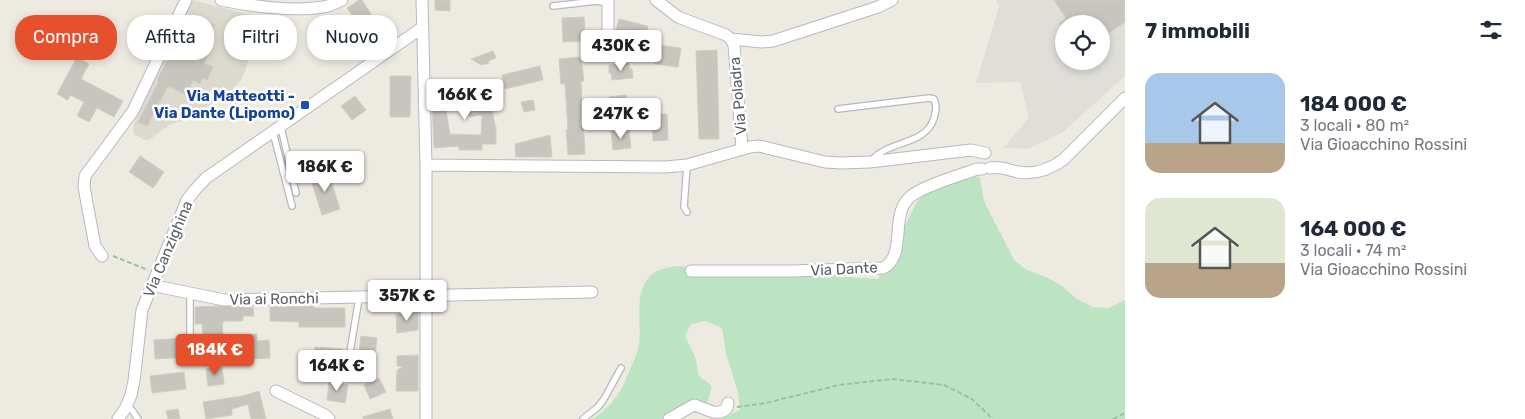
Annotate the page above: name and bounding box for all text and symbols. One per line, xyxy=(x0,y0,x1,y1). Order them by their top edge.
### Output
chip: Compra xyxy=(15,15,117,60)
chip: Affitta xyxy=(127,15,214,60)
chip: Filtri xyxy=(224,15,297,60)
chip: Nuovo xyxy=(307,15,397,60)
map controls xyxy=(1055,15,1110,70)
button: locate xyxy=(1055,15,1110,70)
icon: filters xyxy=(1477,16,1505,44)
text: 7 immobili xyxy=(1145,18,1250,43)
pin: 430K € xyxy=(580,30,662,72)
text: 430K € xyxy=(592,36,650,55)
street label: Via Poladra xyxy=(726,56,750,136)
pin: 166K € xyxy=(424,78,506,121)
text: 166K € xyxy=(437,85,493,104)
place label: Via Matteotti - Via Dante (Lipomo) xyxy=(154,87,295,122)
text: 184 000 € xyxy=(1300,91,1407,116)
icon: home xyxy=(1185,93,1245,153)
pin: 247K € xyxy=(580,98,662,140)
marker: Via Matteotti - Via Dante (Lipomo) xyxy=(299,99,311,111)
text: 247K € xyxy=(593,104,649,123)
text: 3 locali · 80 m² xyxy=(1300,116,1409,135)
text: Via Gioacchino Rossini xyxy=(1300,135,1467,154)
pin: 186K € xyxy=(284,150,366,193)
text: 186K € xyxy=(297,157,353,176)
street label: Via Canzighina xyxy=(140,198,196,300)
text: 164 000 € xyxy=(1300,216,1407,241)
icon: home xyxy=(1185,218,1245,278)
text: 3 locali · 74 m² xyxy=(1300,241,1406,260)
street label: Via Dante xyxy=(810,258,878,280)
text: Via Gioacchino Rossini xyxy=(1300,260,1467,279)
pin: 357K € xyxy=(366,280,448,322)
text: 357K € xyxy=(379,286,435,305)
street label: Via ai Ronchi xyxy=(229,289,319,309)
pin: 184K € xyxy=(174,334,256,376)
text: 184K € xyxy=(187,340,243,359)
pin: 164K € xyxy=(296,350,378,392)
text: 164K € xyxy=(309,356,365,375)

